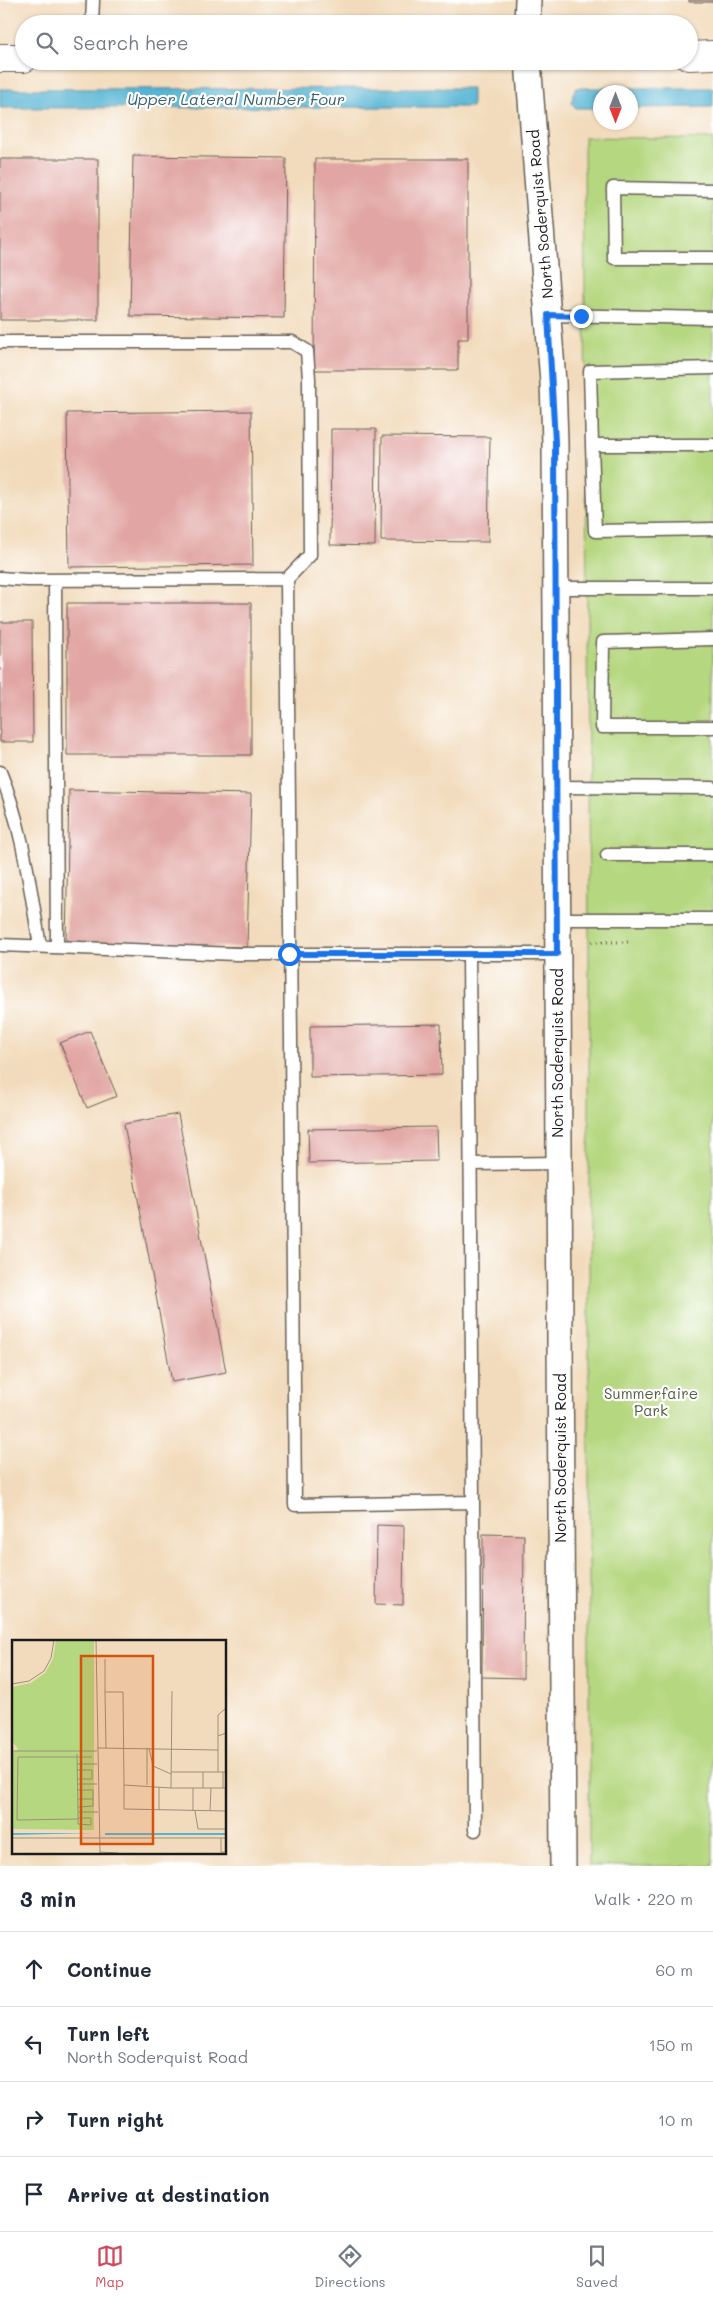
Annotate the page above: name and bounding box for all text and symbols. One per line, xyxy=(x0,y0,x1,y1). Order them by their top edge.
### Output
search box xyxy=(15,15,698,70)
icon: search xyxy=(33,29,61,57)
text: Search here xyxy=(73,30,189,55)
north arrow xyxy=(593,85,638,130)
water label: Upper Lateral Number Four xyxy=(127,88,345,109)
street label: North Soderquist Road xyxy=(523,129,557,299)
route end xyxy=(570,305,593,328)
route start xyxy=(278,943,301,966)
street label: North Soderquist Road xyxy=(547,968,567,1138)
street label: North Soderquist Road xyxy=(550,1373,570,1543)
park label: Summerfaire Park xyxy=(604,1383,698,1420)
inset map xyxy=(12,1640,226,1854)
text: 3 min xyxy=(20,1885,76,1912)
text: Walk · 220 m xyxy=(594,1888,693,1909)
icon: ahead xyxy=(20,1955,48,1983)
text: Continue xyxy=(67,1957,152,1982)
text: 60 m xyxy=(656,1959,693,1980)
text: Turn left xyxy=(67,2021,150,2046)
icon: left xyxy=(20,2030,48,2058)
text: 150 m xyxy=(649,2034,693,2055)
text: North Soderquist Road xyxy=(67,2046,248,2067)
icon: right xyxy=(20,2105,48,2133)
text: Turn right xyxy=(67,2107,164,2132)
text: 10 m xyxy=(658,2109,693,2130)
icon: arrive xyxy=(20,2180,48,2208)
text: Arrive at destination xyxy=(67,2182,270,2207)
tab: Map xyxy=(95,2242,124,2291)
tab: Directions xyxy=(314,2242,386,2291)
tab: Saved xyxy=(576,2242,618,2291)

